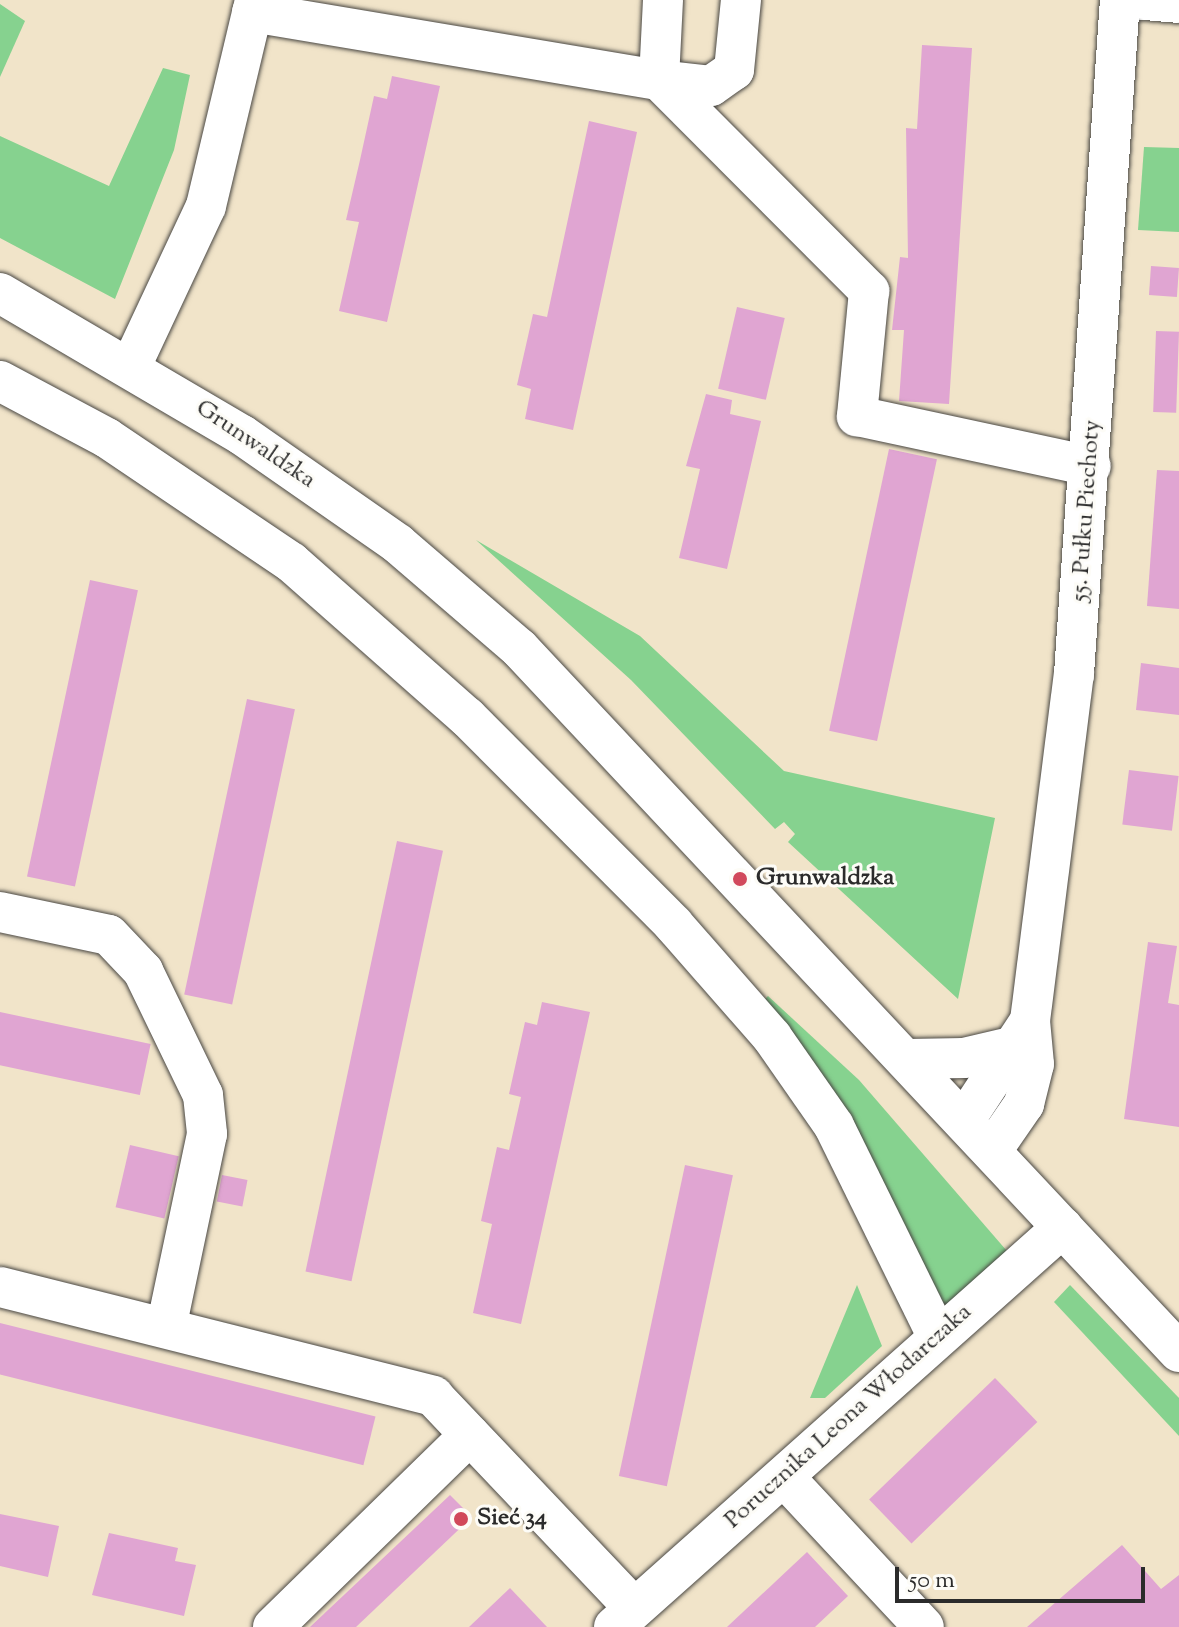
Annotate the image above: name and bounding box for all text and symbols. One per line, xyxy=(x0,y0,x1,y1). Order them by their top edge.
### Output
street label: Grunwaldzka xyxy=(190,394,320,496)
street label: 55. Pułku Piechoty xyxy=(1066,419,1108,603)
place label: Grunwaldzka xyxy=(756,865,894,893)
marker: Grunwaldzka xyxy=(731,870,749,888)
street label: Porucznika Leona Włodarczaka xyxy=(720,1298,978,1536)
place label: Sieć 34 xyxy=(477,1505,547,1533)
marker: Sieć 34 xyxy=(452,1510,470,1528)
scale bar xyxy=(899,1551,1149,1601)
text: 50 m xyxy=(909,1564,955,1598)

